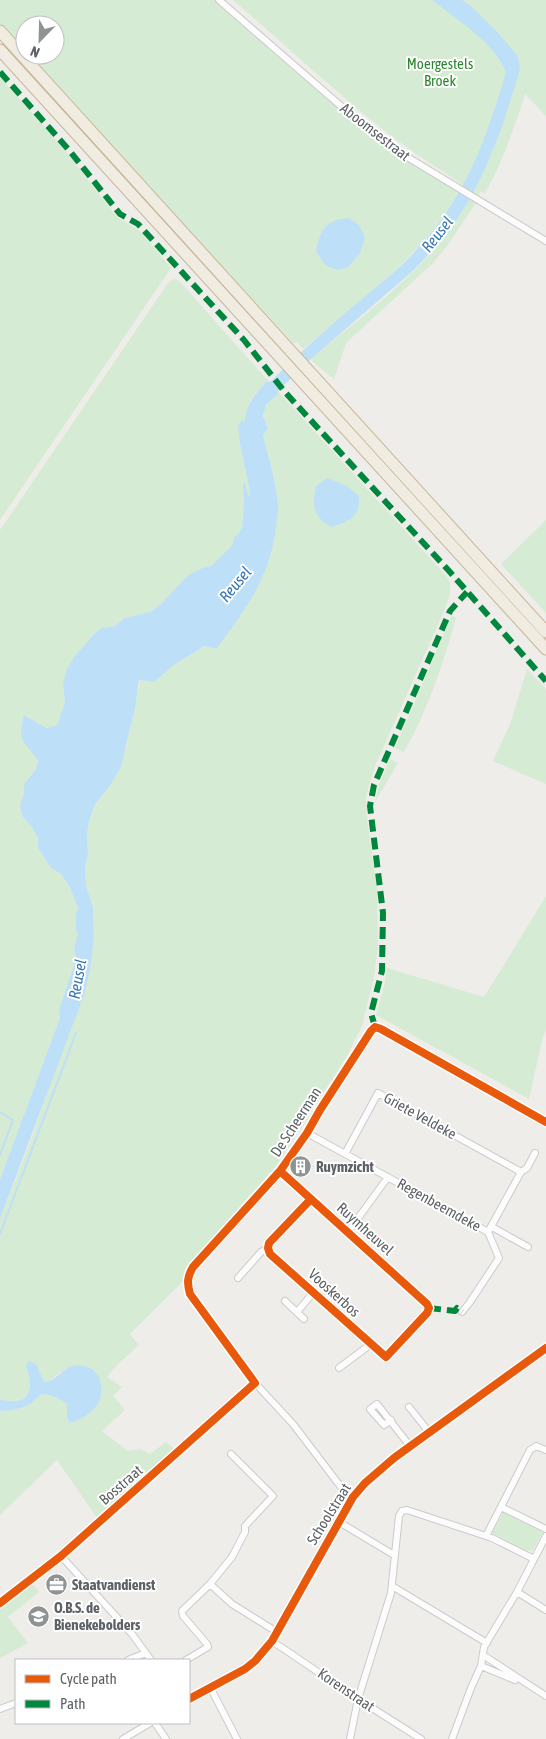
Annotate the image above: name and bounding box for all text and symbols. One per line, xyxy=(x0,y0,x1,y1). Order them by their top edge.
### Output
north arrow xyxy=(15,15,65,65)
text: N xyxy=(28,43,42,61)
park label: Moergestels Broek xyxy=(407,55,473,89)
street label: Aboomsestraat xyxy=(337,99,413,164)
water label: Reusel xyxy=(418,213,456,255)
water label: Reusel xyxy=(215,563,255,605)
water label: Reusel xyxy=(65,958,89,1000)
street label: De Scheerman xyxy=(267,1084,324,1160)
street label: Griete Veldeke xyxy=(381,1089,460,1143)
building icon: Ruymzicht xyxy=(288,1155,312,1179)
place label: Ruymzicht xyxy=(316,1158,374,1175)
street label: Regenbeemdeke xyxy=(394,1175,484,1235)
street label: Ruymheuvel xyxy=(334,1199,397,1258)
street label: Vooskerbos xyxy=(305,1265,364,1320)
street label: Bosstraat xyxy=(96,1461,146,1508)
street label: Schoolstraat xyxy=(303,1480,354,1548)
office icon: Staatvandienst xyxy=(44,1573,68,1597)
place label: Staatvandienst xyxy=(72,1576,156,1593)
place label: O.B.S. de Bienekebolders xyxy=(54,1599,141,1633)
school or university icon: O.B.S. de Bienekebolders xyxy=(26,1605,50,1629)
legend xyxy=(15,1659,190,1724)
street label: Korenstraat xyxy=(315,1664,378,1715)
text: Cycle path xyxy=(60,1670,117,1687)
text: Path xyxy=(60,1695,86,1712)

